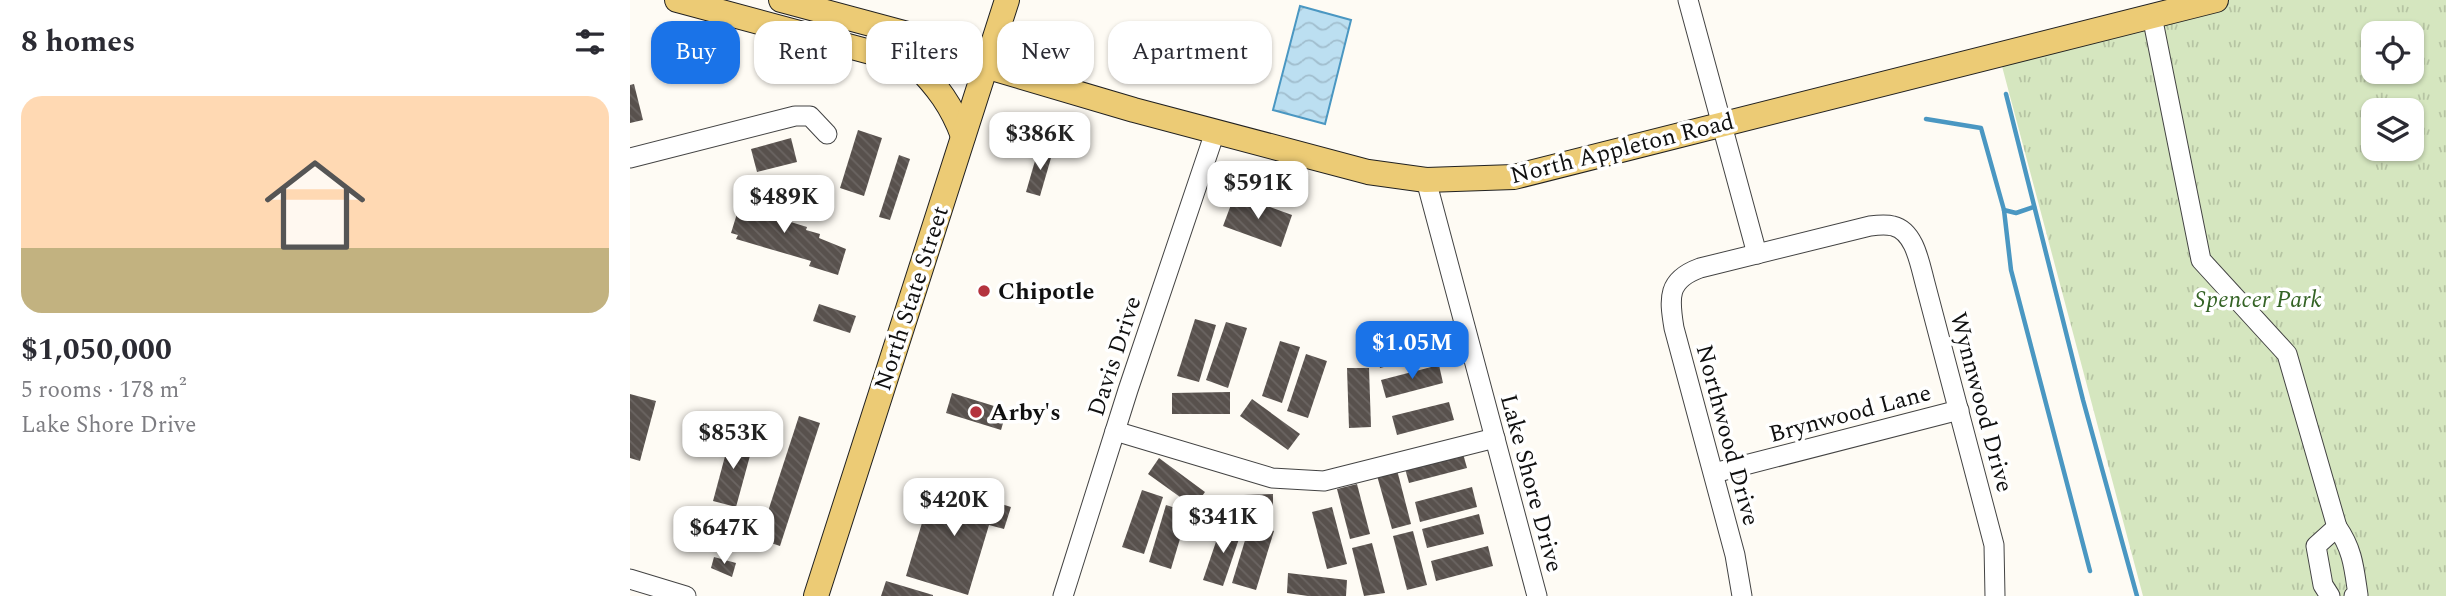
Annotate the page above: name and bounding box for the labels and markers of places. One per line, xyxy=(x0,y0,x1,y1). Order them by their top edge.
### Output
pin: $386K xyxy=(991,113,1089,172)
pin: $591K xyxy=(1209,162,1307,221)
pin: $489K xyxy=(735,176,833,235)
place label: Chipotle xyxy=(998,274,1094,310)
marker: Chipotle xyxy=(976,283,992,299)
pin: $1.05M xyxy=(1355,322,1469,381)
place label: Arby's xyxy=(990,395,1061,431)
marker: Arby's xyxy=(968,404,984,420)
pin: $853K xyxy=(684,412,782,471)
pin: $420K xyxy=(905,478,1003,538)
pin: $341K xyxy=(1174,496,1272,555)
pin: $647K xyxy=(675,506,773,566)

